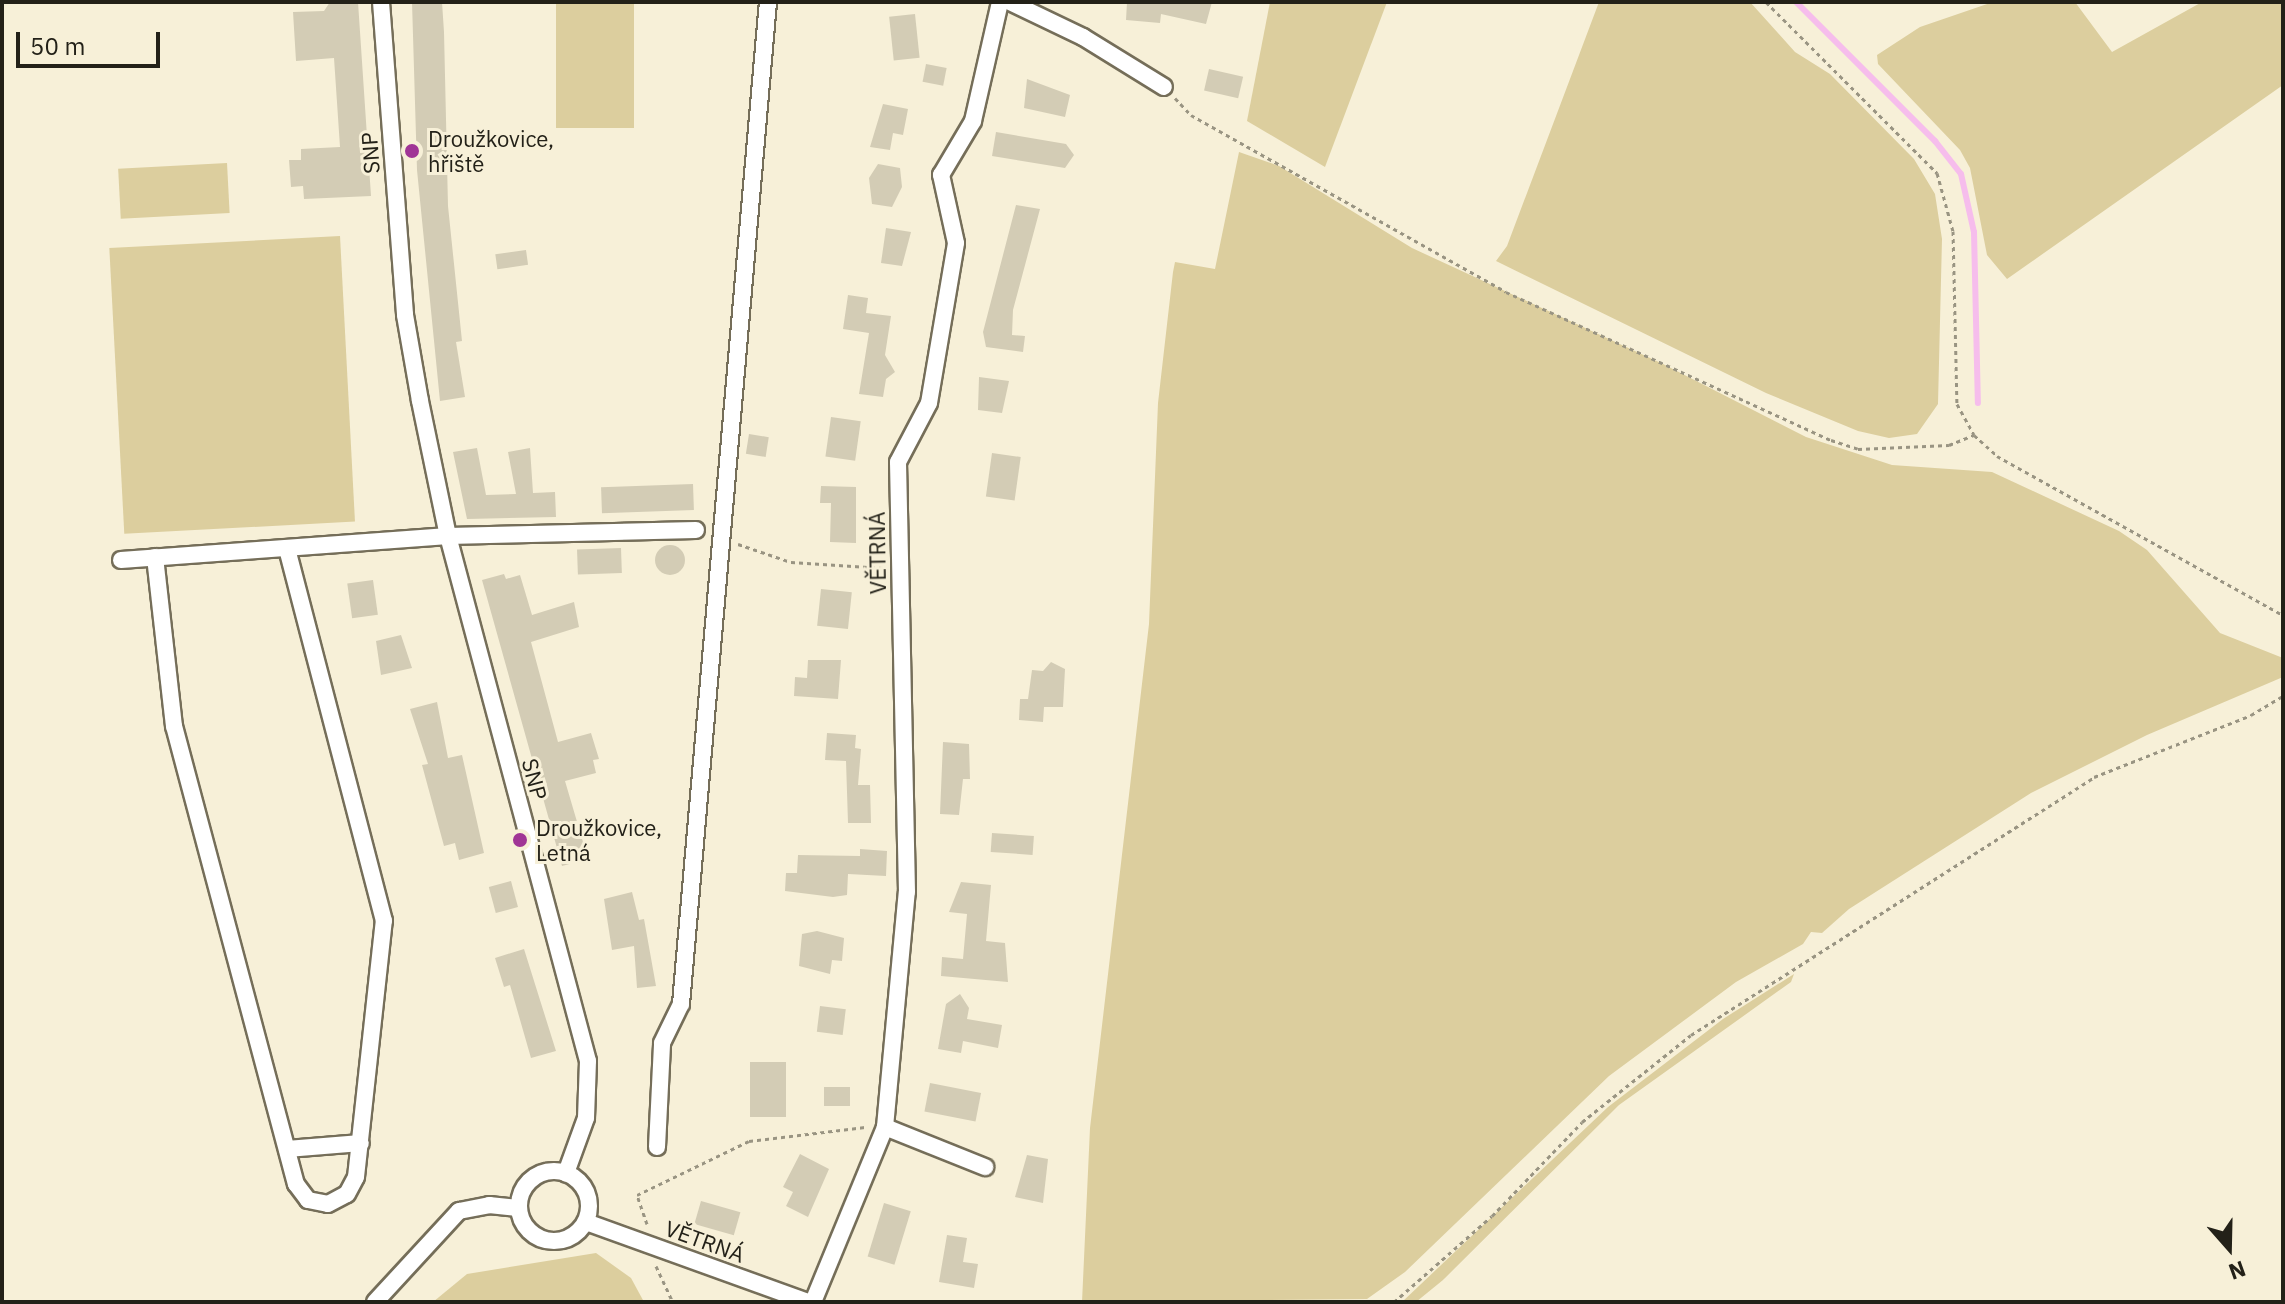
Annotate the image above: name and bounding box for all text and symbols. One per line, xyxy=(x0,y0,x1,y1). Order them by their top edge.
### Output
scale bar xyxy=(20,16,164,66)
text: 50 m xyxy=(30,30,85,62)
place label: Droužkovice, hřiště xyxy=(428,125,554,176)
street label: SNP xyxy=(355,131,385,175)
marker: Droužkovice, hřiště xyxy=(403,142,421,160)
street label: VĚTRNÁ xyxy=(863,512,891,594)
street label: SNP xyxy=(517,755,553,803)
place label: Droužkovice, Letná xyxy=(536,814,662,866)
marker: Droužkovice, Letná xyxy=(511,831,529,849)
north arrow xyxy=(2189,1208,2269,1288)
street label: VĚTRNÁ xyxy=(662,1214,748,1268)
text: N xyxy=(2225,1255,2250,1287)

